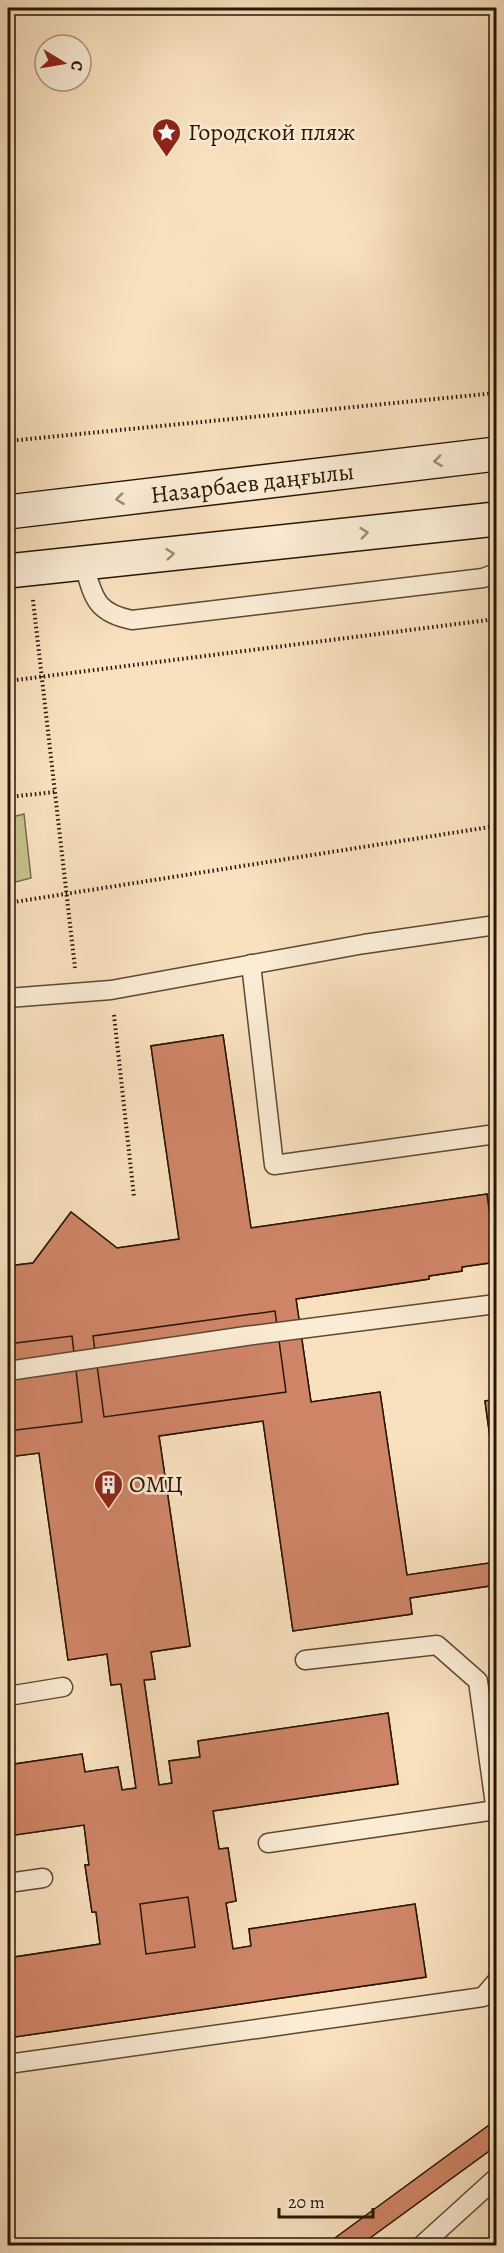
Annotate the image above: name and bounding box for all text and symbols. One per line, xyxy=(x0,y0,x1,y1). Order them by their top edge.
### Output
north arrow xyxy=(33,33,93,93)
text: С xyxy=(65,59,88,73)
place icon: Городской пляж xyxy=(151,116,183,158)
place label: Городской пляж xyxy=(188,116,355,148)
one-way arrow xyxy=(434,454,443,467)
street label: Назарбаев даңғылы xyxy=(149,455,356,511)
one-way arrow xyxy=(115,492,124,504)
one-way arrow xyxy=(359,527,369,540)
one-way arrow xyxy=(166,548,175,561)
building icon: ОМЦ xyxy=(92,1468,124,1510)
place label: ОМЦ xyxy=(129,1468,183,1500)
scale bar xyxy=(279,2181,374,2219)
text: 20 m xyxy=(288,2190,325,2214)

